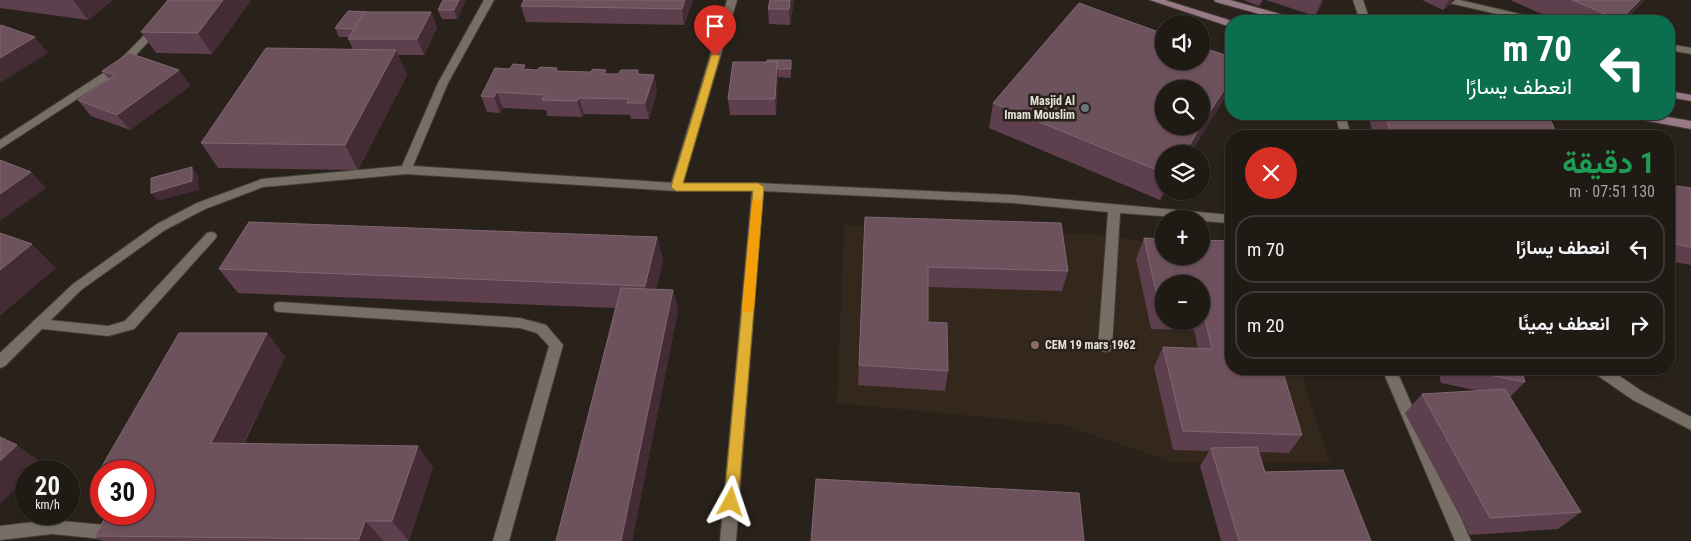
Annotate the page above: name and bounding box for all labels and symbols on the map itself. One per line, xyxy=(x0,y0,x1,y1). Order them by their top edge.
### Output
pin xyxy=(694,5,736,56)
place label: Masjid Al Imam Mouslim xyxy=(1004,94,1075,122)
marker: Masjid Al Imam Mouslim xyxy=(1079,102,1091,114)
place label: CEM 19 mars 1962 xyxy=(1045,338,1136,352)
marker: CEM 19 mars 1962 xyxy=(1029,339,1041,351)
speed limit sign: 30 xyxy=(90,460,155,525)
position arrow xyxy=(704,475,756,527)

